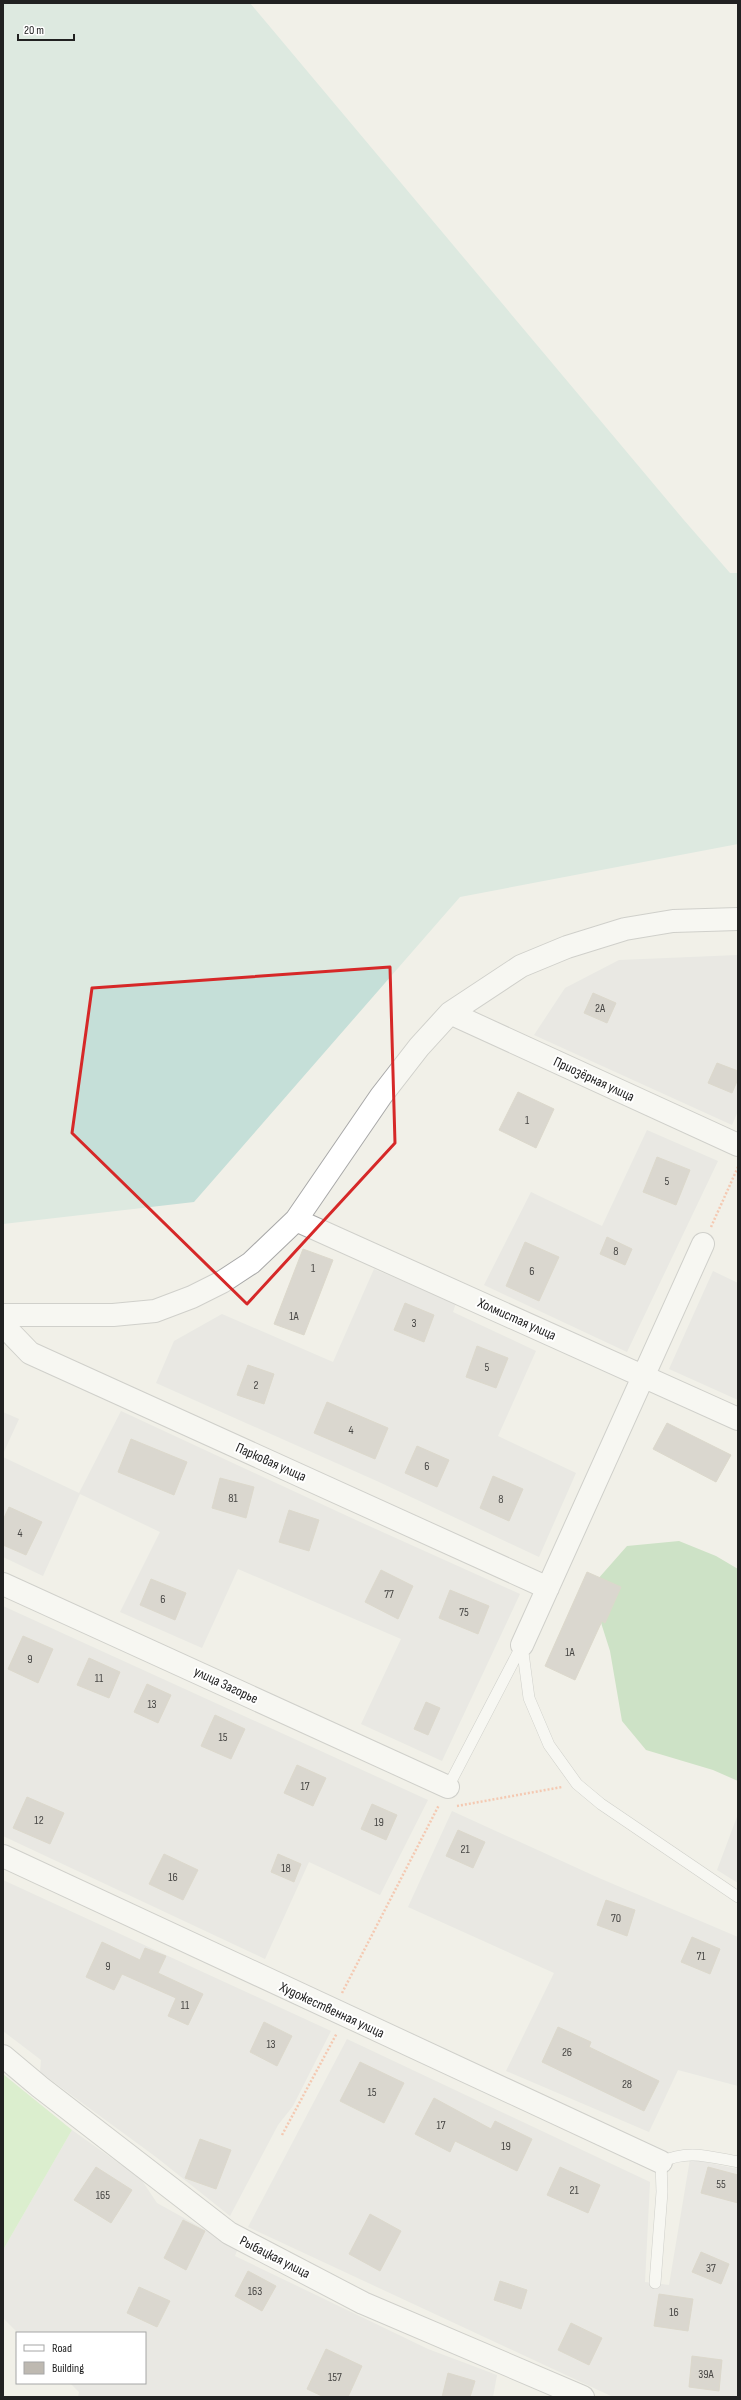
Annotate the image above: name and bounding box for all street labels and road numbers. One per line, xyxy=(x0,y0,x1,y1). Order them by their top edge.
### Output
street label: Приозёрная улица xyxy=(551,1053,637,1105)
street label: Холмистая улица xyxy=(474,1294,559,1344)
street label: Парковая улица xyxy=(233,1439,309,1485)
street label: улица Загорье xyxy=(191,1663,261,1707)
street label: Художественная улица xyxy=(276,1978,387,2042)
street label: Рыбацкая улица xyxy=(237,2232,313,2282)

